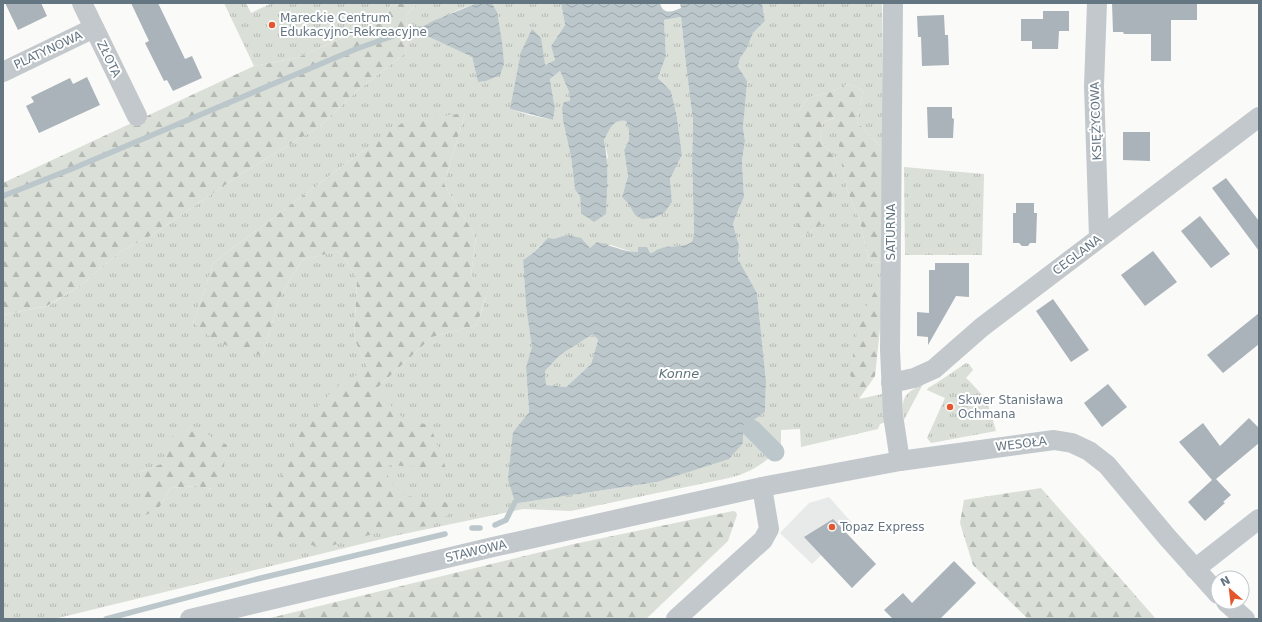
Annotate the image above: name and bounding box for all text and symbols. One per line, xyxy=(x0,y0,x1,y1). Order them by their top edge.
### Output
place label: Mareckie Centrum Edukacyjno-Rekreacyjne xyxy=(280,11,427,39)
marker: Mareckie Centrum Edukacyjno-Rekreacyjne xyxy=(267,20,277,30)
street label: PLATYNOWA xyxy=(12,28,85,72)
street label: ZŁOTA xyxy=(94,38,124,80)
street label: KSIĘŻYCOWA xyxy=(1087,81,1104,161)
street label: SATURNA xyxy=(884,203,898,260)
street label: CEGLANA xyxy=(1050,232,1105,278)
water label: Konne xyxy=(659,366,699,381)
place label: Skwer Stanisława Ochmana xyxy=(958,393,1063,421)
marker: Skwer Stanisława Ochmana xyxy=(945,402,955,412)
street label: WESOŁA xyxy=(995,434,1048,454)
place label: Topaz Express xyxy=(839,520,925,534)
marker: Topaz Express xyxy=(827,522,837,532)
street label: STAWOWA xyxy=(444,537,509,565)
north arrow xyxy=(1210,570,1250,610)
text: N xyxy=(1218,574,1233,590)

